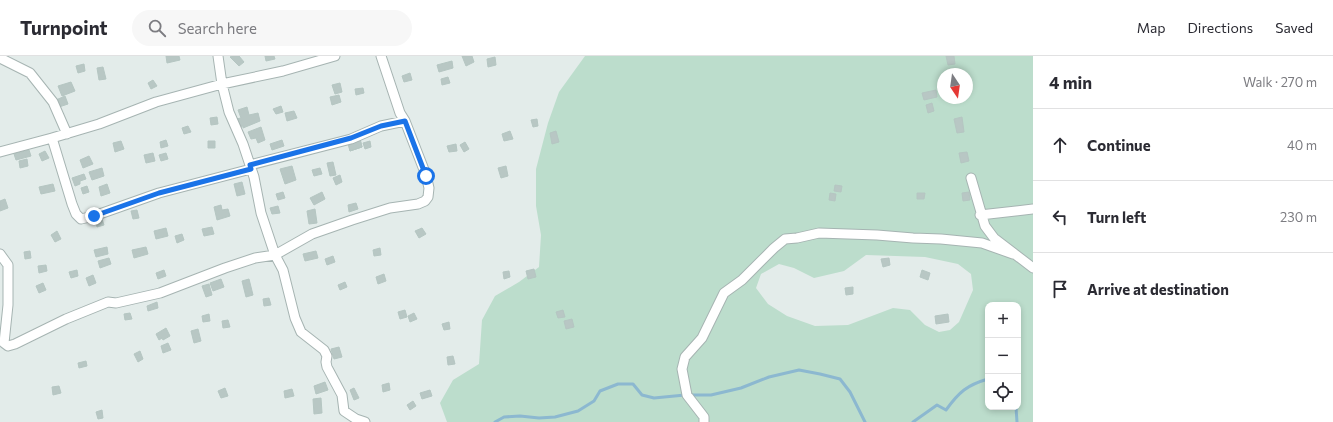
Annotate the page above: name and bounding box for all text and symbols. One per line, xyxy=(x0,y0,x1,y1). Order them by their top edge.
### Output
search box xyxy=(132,10,412,46)
text: Turnpoint xyxy=(20,16,108,39)
icon: search xyxy=(146,17,168,39)
text: Search here xyxy=(178,19,257,37)
text: Map xyxy=(1137,19,1166,36)
text: Directions xyxy=(1188,19,1253,36)
text: Saved xyxy=(1275,19,1313,36)
north arrow xyxy=(937,68,973,104)
text: 4 min xyxy=(1049,72,1092,93)
text: Walk · 270 m xyxy=(1243,74,1317,90)
icon: ahead xyxy=(1049,134,1071,156)
text: Continue xyxy=(1087,136,1151,154)
text: 40 m xyxy=(1287,137,1317,153)
route start xyxy=(417,167,435,185)
icon: left xyxy=(1049,206,1071,228)
route end xyxy=(85,207,103,225)
text: Turn left xyxy=(1087,208,1146,226)
text: 230 m xyxy=(1280,209,1317,225)
icon: arrive xyxy=(1049,278,1071,300)
text: Arrive at destination xyxy=(1087,280,1229,298)
map controls xyxy=(985,302,1021,410)
button: + xyxy=(985,302,1021,338)
button: − xyxy=(985,338,1021,374)
button: locate xyxy=(985,374,1021,410)

